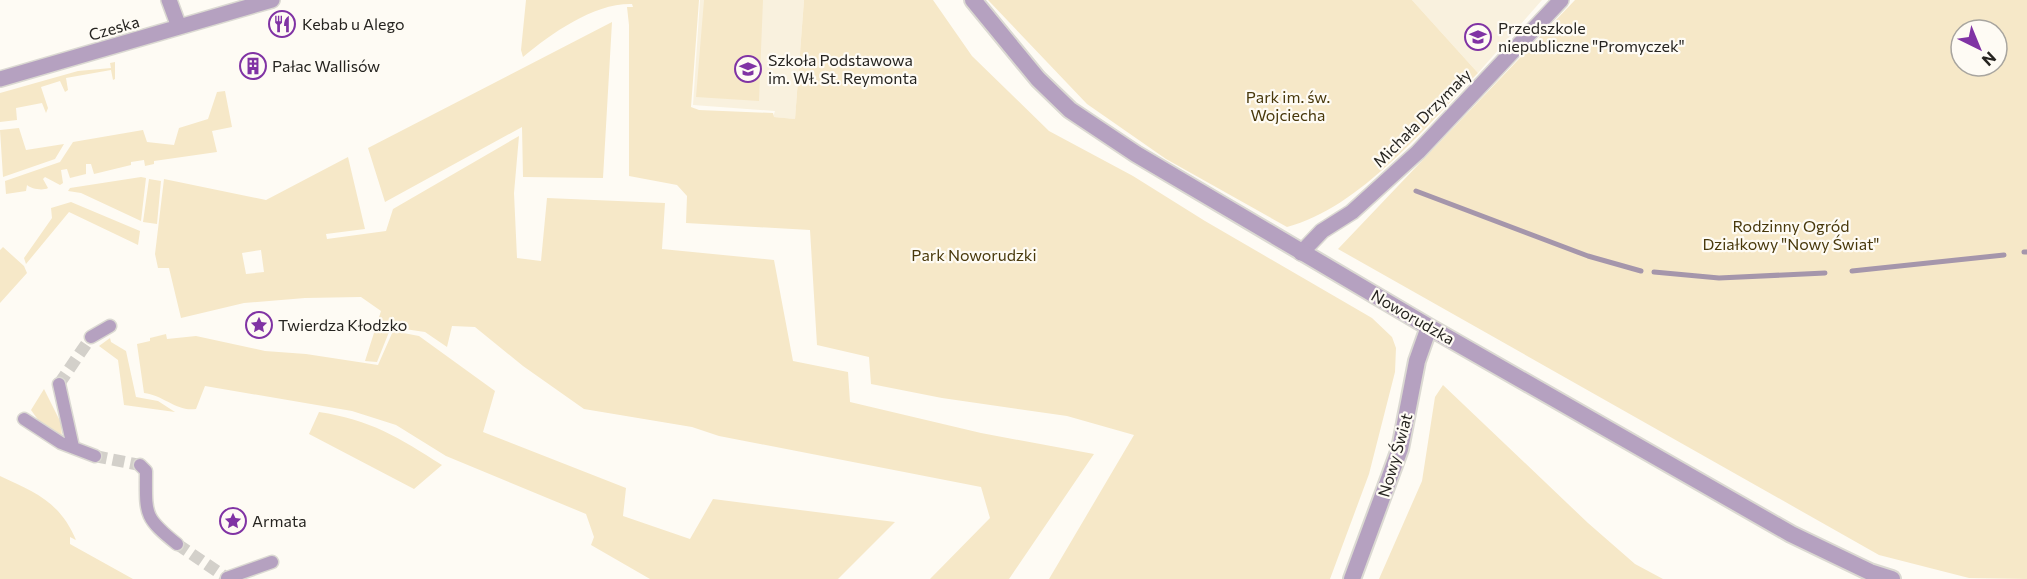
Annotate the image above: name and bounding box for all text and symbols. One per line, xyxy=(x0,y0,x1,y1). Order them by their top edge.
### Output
restaurant icon: Kebab u Alego xyxy=(267,9,297,39)
street label: Czeska xyxy=(86,11,141,44)
place label: Kebab u Alego xyxy=(302,14,405,33)
place label: Przedszkole niepubliczne "Promyczek" xyxy=(1498,18,1685,55)
north arrow xyxy=(1949,18,2009,78)
school or university icon: Przedszkole niepubliczne "Promyczek" xyxy=(1463,22,1493,52)
text: N xyxy=(1979,48,2000,70)
place label: Szkoła Podstawowa im. Wł. St. Reymonta xyxy=(768,50,917,87)
building icon: Pałac Wallisów xyxy=(238,51,268,81)
school or university icon: Szkoła Podstawowa im. Wł. St. Reymonta xyxy=(733,54,763,84)
place label: Pałac Wallisów xyxy=(272,56,380,75)
street label: Michała Drzymały xyxy=(1369,65,1475,171)
park label: Park im. św. Wojciecha xyxy=(1246,87,1330,124)
park label: Rodzinny Ogród Działkowy "Nowy Świat" xyxy=(1702,216,1880,253)
park label: Park Noworudzki xyxy=(911,245,1037,264)
street label: Noworudzka xyxy=(1368,285,1458,348)
place icon: Twierdza Kłodzko xyxy=(244,310,274,340)
place label: Twierdza Kłodzko xyxy=(278,315,407,334)
street label: Nowy Świat xyxy=(1373,410,1416,499)
place icon: Armata xyxy=(218,506,248,536)
place label: Armata xyxy=(252,511,307,530)

